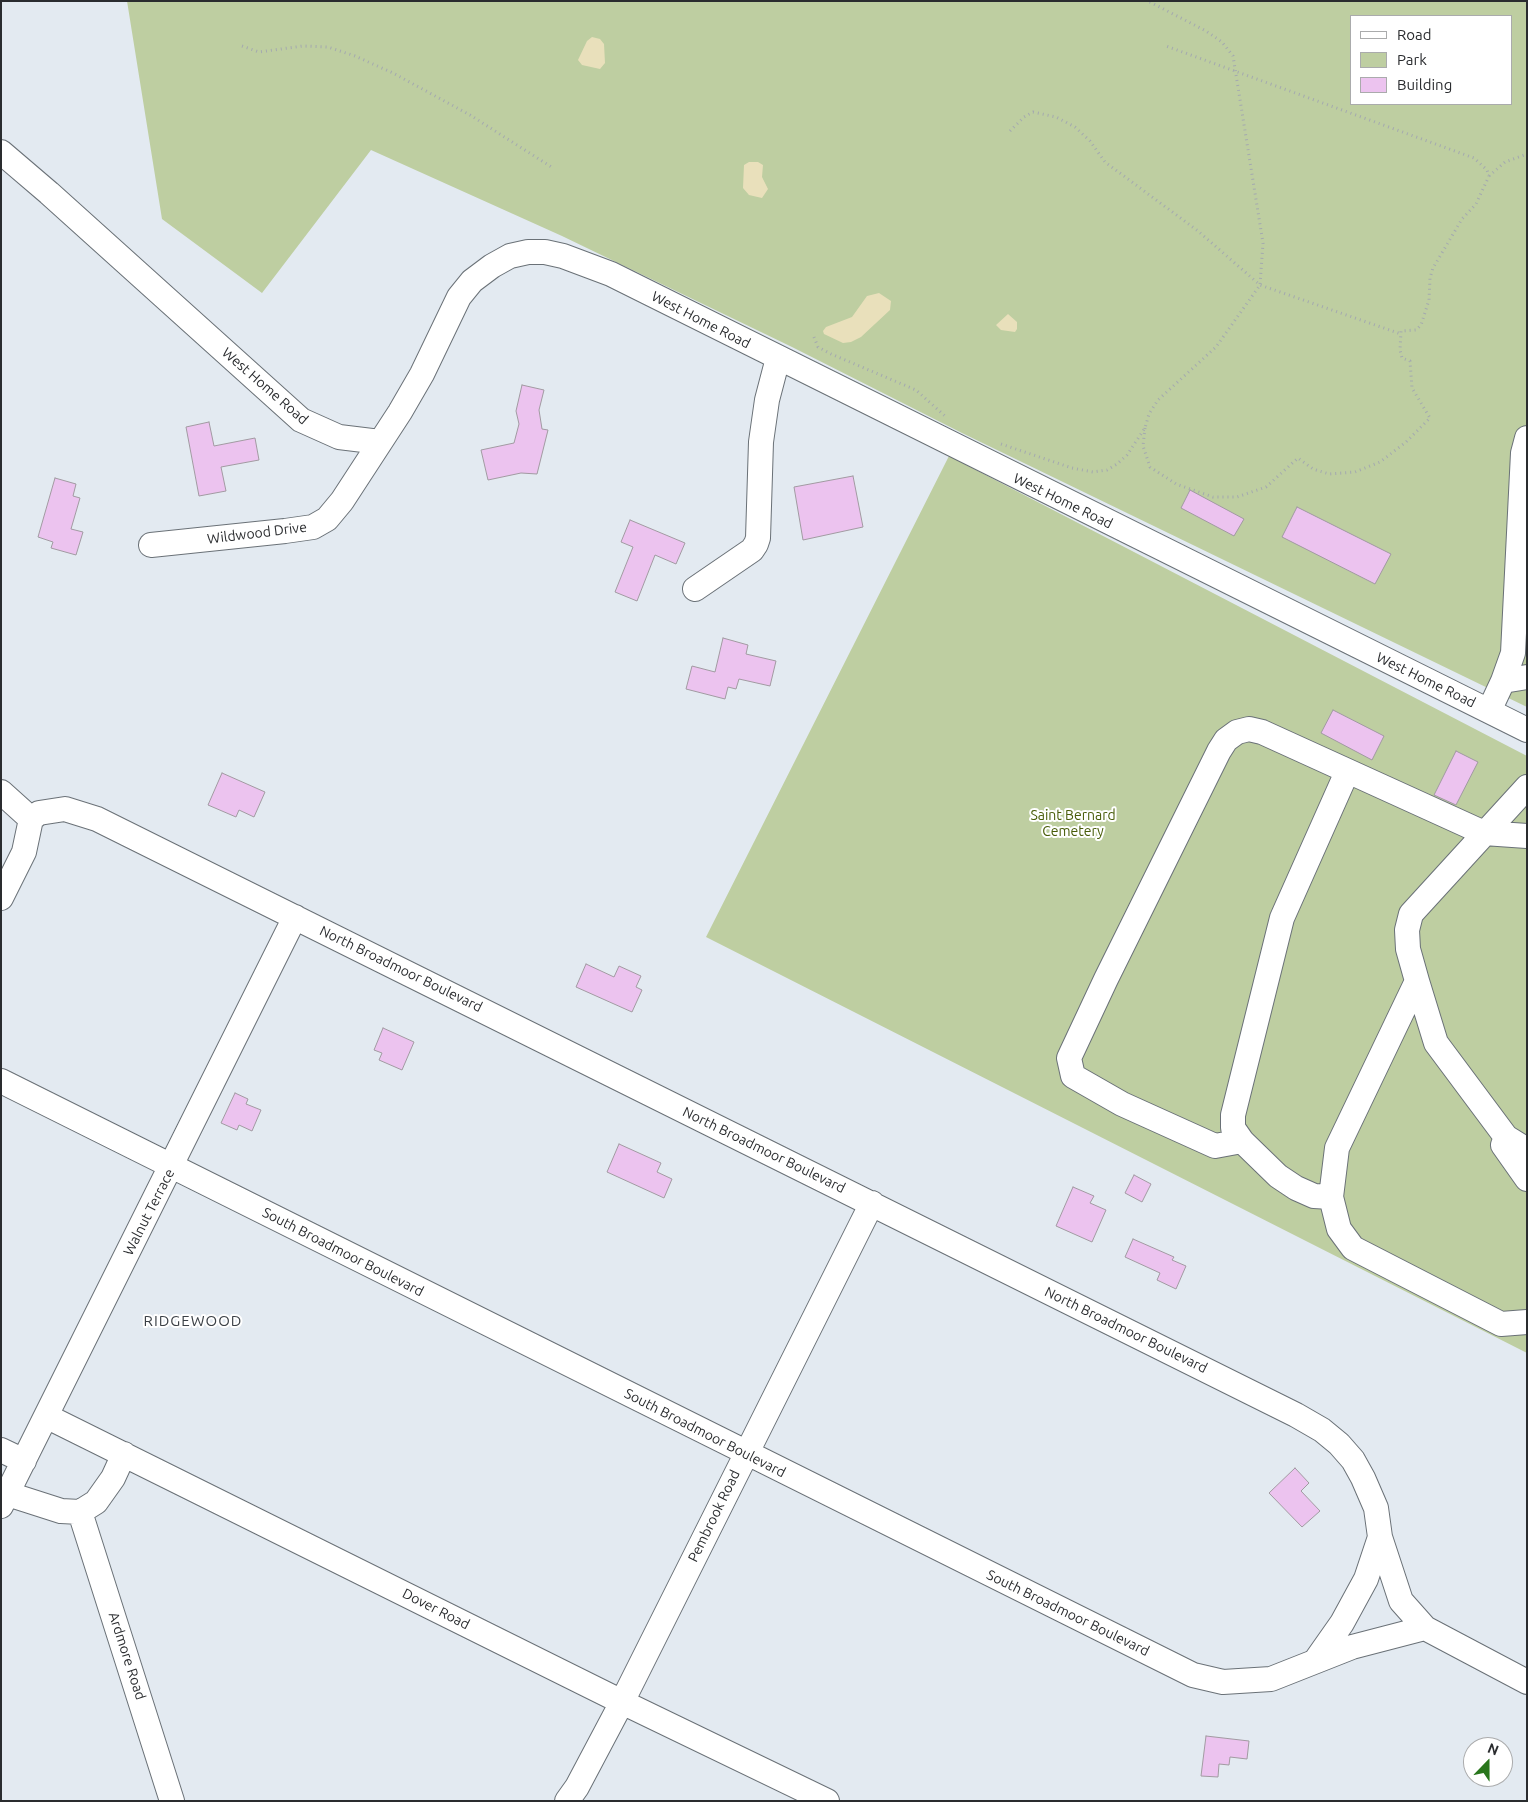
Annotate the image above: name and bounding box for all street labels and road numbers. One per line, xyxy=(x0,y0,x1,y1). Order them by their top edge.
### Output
street label: West Home Road xyxy=(649,288,753,352)
street label: West Home Road xyxy=(219,344,311,428)
street label: West Home Road xyxy=(1011,470,1115,532)
street label: Wildwood Drive xyxy=(206,519,308,547)
street label: West Home Road xyxy=(1374,649,1478,711)
street label: North Broadmoor Boulevard xyxy=(317,922,485,1016)
street label: North Broadmoor Boulevard xyxy=(680,1103,848,1197)
street label: Walnut Terrace xyxy=(120,1166,178,1258)
street label: South Broadmoor Boulevard xyxy=(259,1204,427,1300)
street label: North Broadmoor Boulevard xyxy=(1042,1283,1210,1377)
street label: South Broadmoor Boulevard xyxy=(621,1385,789,1481)
street label: Pembrook Road xyxy=(684,1467,744,1565)
street label: South Broadmoor Boulevard xyxy=(984,1566,1152,1660)
street label: Dover Road xyxy=(400,1585,472,1633)
street label: Ardmore Road xyxy=(105,1610,149,1702)

